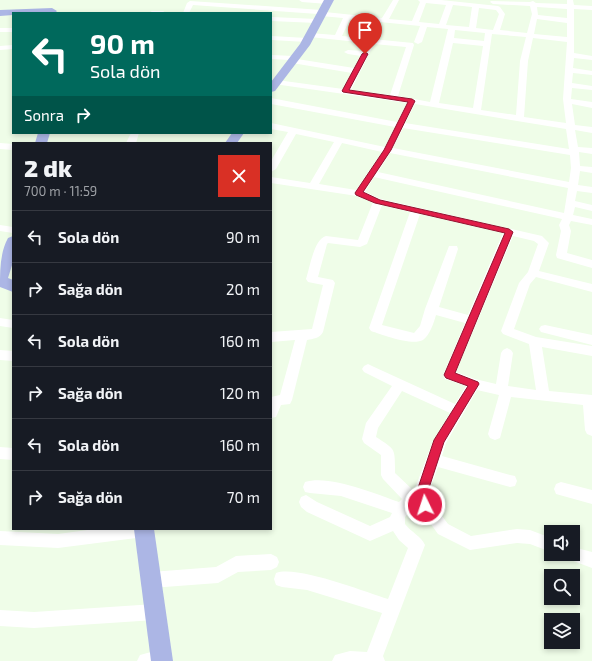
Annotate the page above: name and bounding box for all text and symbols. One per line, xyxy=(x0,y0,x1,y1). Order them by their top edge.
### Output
pin xyxy=(348,13,382,54)
icon: arrive xyxy=(354,19,376,41)
text: 90 m xyxy=(90,26,155,60)
icon: left xyxy=(24,28,76,80)
text: Sola dön xyxy=(90,60,161,82)
icon: right xyxy=(72,104,94,126)
text: Sonra xyxy=(24,106,64,124)
text: 2 dk xyxy=(24,153,72,182)
button: close xyxy=(218,155,260,197)
text: 700 m · 11:59 xyxy=(24,183,97,199)
icon: left xyxy=(24,226,46,248)
text: Sola dön xyxy=(58,228,119,246)
text: 90 m xyxy=(226,228,260,246)
icon: right xyxy=(24,278,46,300)
text: Sağa dön xyxy=(58,280,123,298)
text: 20 m xyxy=(226,280,260,298)
icon: left xyxy=(24,330,46,352)
text: Sola dön xyxy=(58,332,119,350)
text: 160 m xyxy=(220,332,260,350)
icon: right xyxy=(24,382,46,404)
text: Sağa dön xyxy=(58,384,123,402)
text: 120 m xyxy=(220,384,260,402)
icon: left xyxy=(24,434,46,456)
text: Sola dön xyxy=(58,436,119,454)
text: 160 m xyxy=(220,436,260,454)
position arrow xyxy=(404,484,446,526)
icon: right xyxy=(24,486,46,508)
text: Sağa dön xyxy=(58,488,123,506)
text: 70 m xyxy=(227,488,260,506)
map controls xyxy=(544,525,580,649)
button: sound xyxy=(544,525,580,561)
button: search xyxy=(544,569,580,605)
button: layers xyxy=(544,613,580,649)

